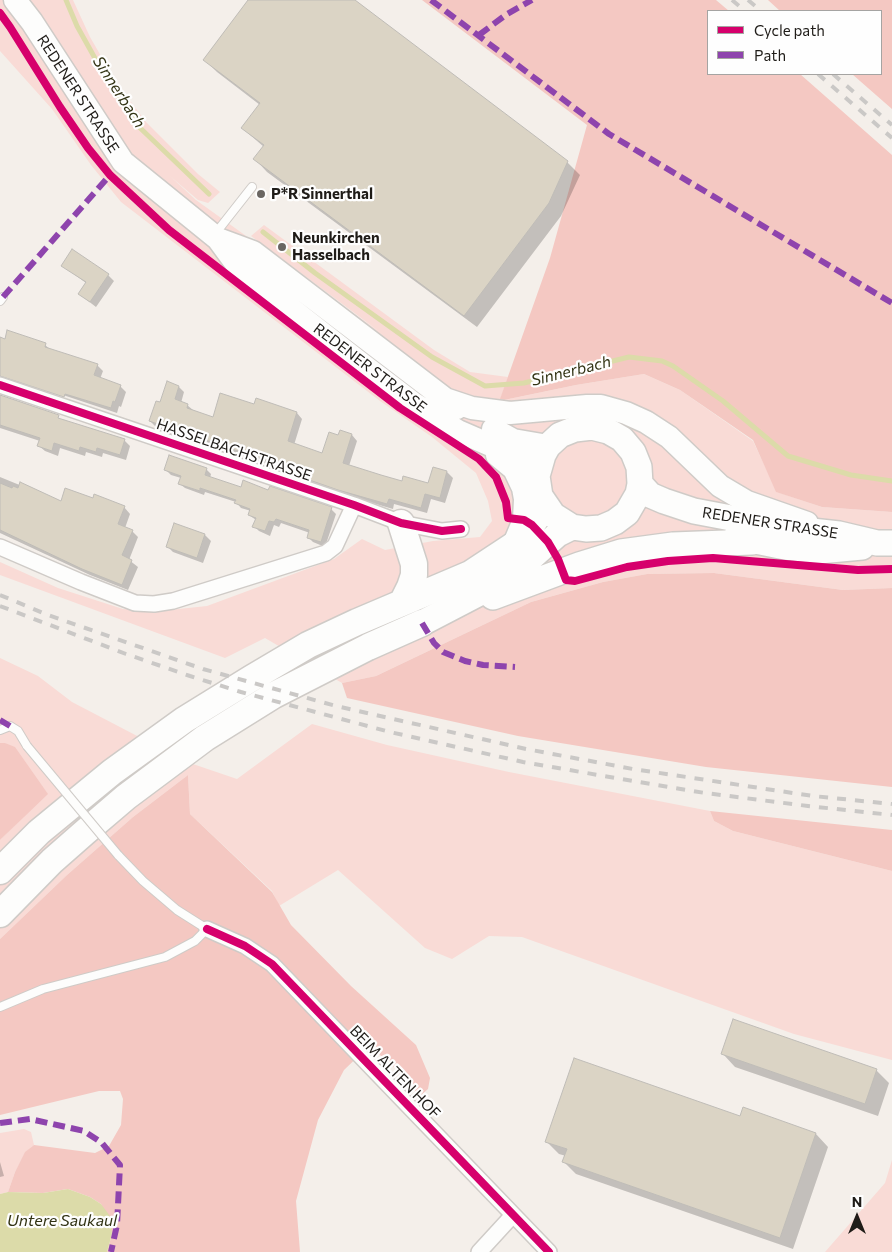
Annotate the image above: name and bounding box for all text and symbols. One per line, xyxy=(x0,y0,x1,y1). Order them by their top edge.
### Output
legend xyxy=(707,10,882,75)
text: Cycle path xyxy=(754,21,825,39)
street label: REDENER STRASSE xyxy=(33,32,123,156)
text: Path xyxy=(754,46,786,64)
water label: Sinnerbach xyxy=(89,53,149,131)
place label: P*R Sinnerthal xyxy=(271,185,373,203)
marker: P*R Sinnerthal xyxy=(255,188,267,200)
place label: Neunkirchen Hasselbach xyxy=(292,229,380,264)
marker: Neunkirchen Hasselbach xyxy=(276,241,288,253)
street label: REDENER STRASSE xyxy=(310,320,430,416)
water label: Sinnerbach xyxy=(529,352,613,390)
street label: HASSELBACHSTRASSE xyxy=(154,415,314,485)
street label: REDENER STRASSE xyxy=(701,503,839,543)
street label: BEIM ALTEN HOF xyxy=(346,1022,444,1122)
north arrow xyxy=(832,1192,882,1242)
text: N xyxy=(852,1193,862,1210)
water label: Untere Saukaul xyxy=(7,1211,117,1231)

